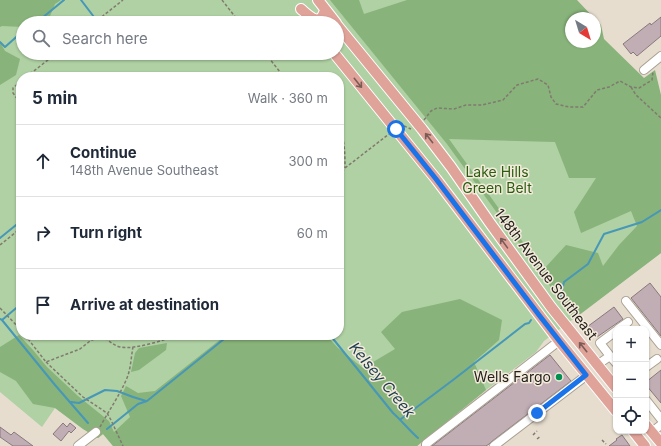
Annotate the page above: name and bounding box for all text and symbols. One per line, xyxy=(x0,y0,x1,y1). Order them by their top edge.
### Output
north arrow xyxy=(565,12,601,48)
search box xyxy=(16,16,344,60)
icon: search xyxy=(30,27,52,49)
text: Search here xyxy=(62,29,148,48)
one-way arrow xyxy=(354,78,362,89)
text: 5 min xyxy=(32,88,78,108)
text: Walk · 360 m xyxy=(248,90,328,106)
route start xyxy=(387,120,405,138)
one-way arrow xyxy=(424,132,433,143)
text: Continue xyxy=(70,143,137,162)
icon: ahead xyxy=(32,150,54,172)
text: 300 m xyxy=(289,153,328,169)
text: 148th Avenue Southeast xyxy=(70,162,219,178)
park label: Lake Hills Green Belt xyxy=(462,163,532,196)
street label: 148th Avenue Southeast xyxy=(491,205,602,343)
icon: right xyxy=(32,222,54,244)
text: Turn right xyxy=(70,223,142,242)
text: 60 m xyxy=(297,225,328,241)
one-way arrow xyxy=(500,238,509,249)
icon: arrive xyxy=(32,294,54,316)
text: Arrive at destination xyxy=(70,295,219,314)
map controls xyxy=(613,326,649,434)
button: + xyxy=(613,326,649,362)
water label: Kelsey Creek xyxy=(345,338,420,422)
one-way arrow xyxy=(578,342,587,352)
button: − xyxy=(613,362,649,398)
place label: Wells Fargo xyxy=(474,368,551,385)
marker: Wells Fargo xyxy=(554,372,564,382)
button: locate xyxy=(613,398,649,434)
route end xyxy=(528,404,546,422)

